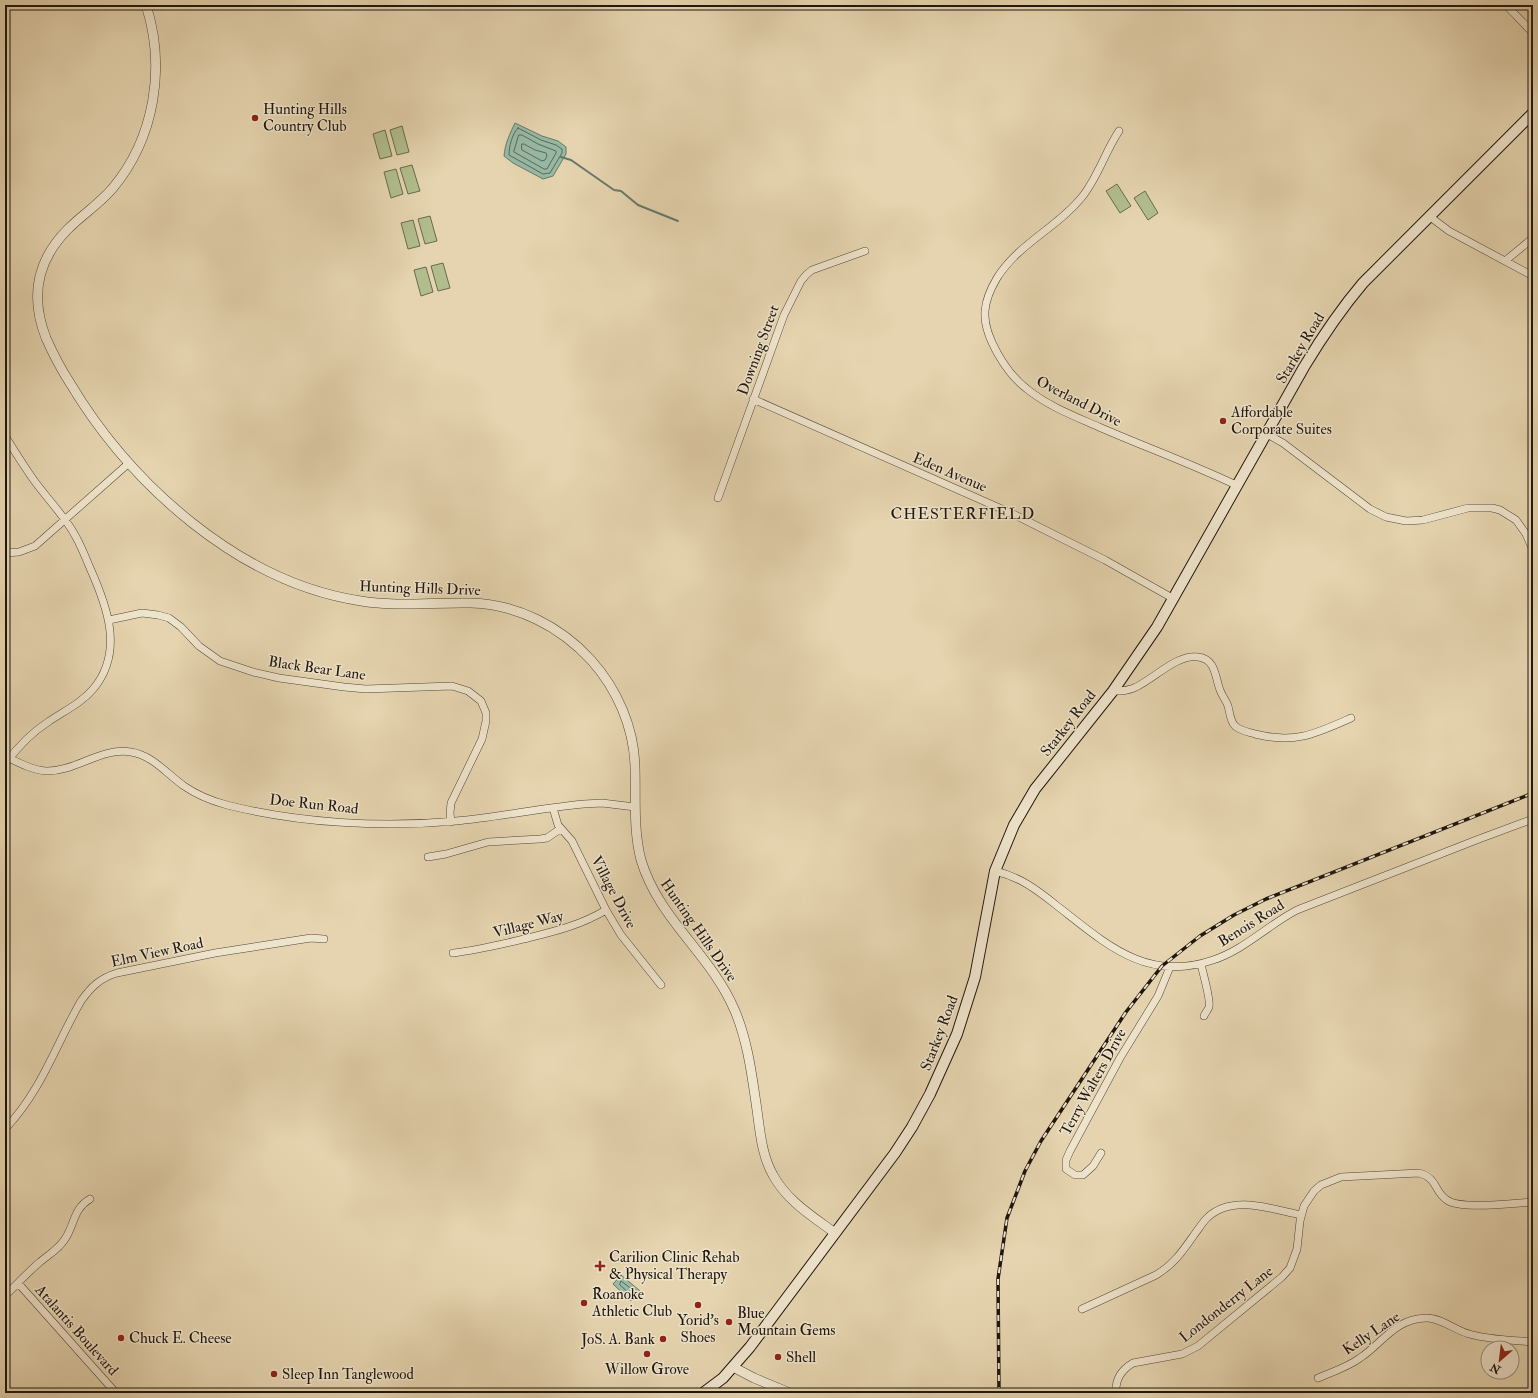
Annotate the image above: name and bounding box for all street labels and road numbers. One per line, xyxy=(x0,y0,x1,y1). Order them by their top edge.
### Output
street label: Downing Street xyxy=(733,302,784,398)
street label: Starkey Road xyxy=(1272,309,1329,387)
street label: Overland Drive xyxy=(1033,372,1124,431)
street label: Eden Avenue xyxy=(910,448,990,497)
street label: Hunting Hills Drive xyxy=(359,577,481,600)
street label: Black Bear Lane xyxy=(267,652,367,685)
street label: Starkey Road xyxy=(1037,686,1101,760)
street label: Doe Run Road xyxy=(268,790,360,819)
street label: Village Drive xyxy=(586,853,641,932)
street label: Hunting Hills Drive xyxy=(656,875,741,985)
street label: Benois Road xyxy=(1215,895,1288,951)
street label: Village Way xyxy=(491,906,566,942)
street label: Elm View Road xyxy=(109,933,206,972)
street label: Starkey Road xyxy=(916,992,963,1074)
street label: Terry Walters Drive xyxy=(1056,1025,1131,1139)
street label: Londonderry Lane xyxy=(1176,1262,1277,1347)
street label: Atalantis Boulevard xyxy=(30,1280,123,1380)
street label: Kelly Lane xyxy=(1339,1307,1404,1359)

